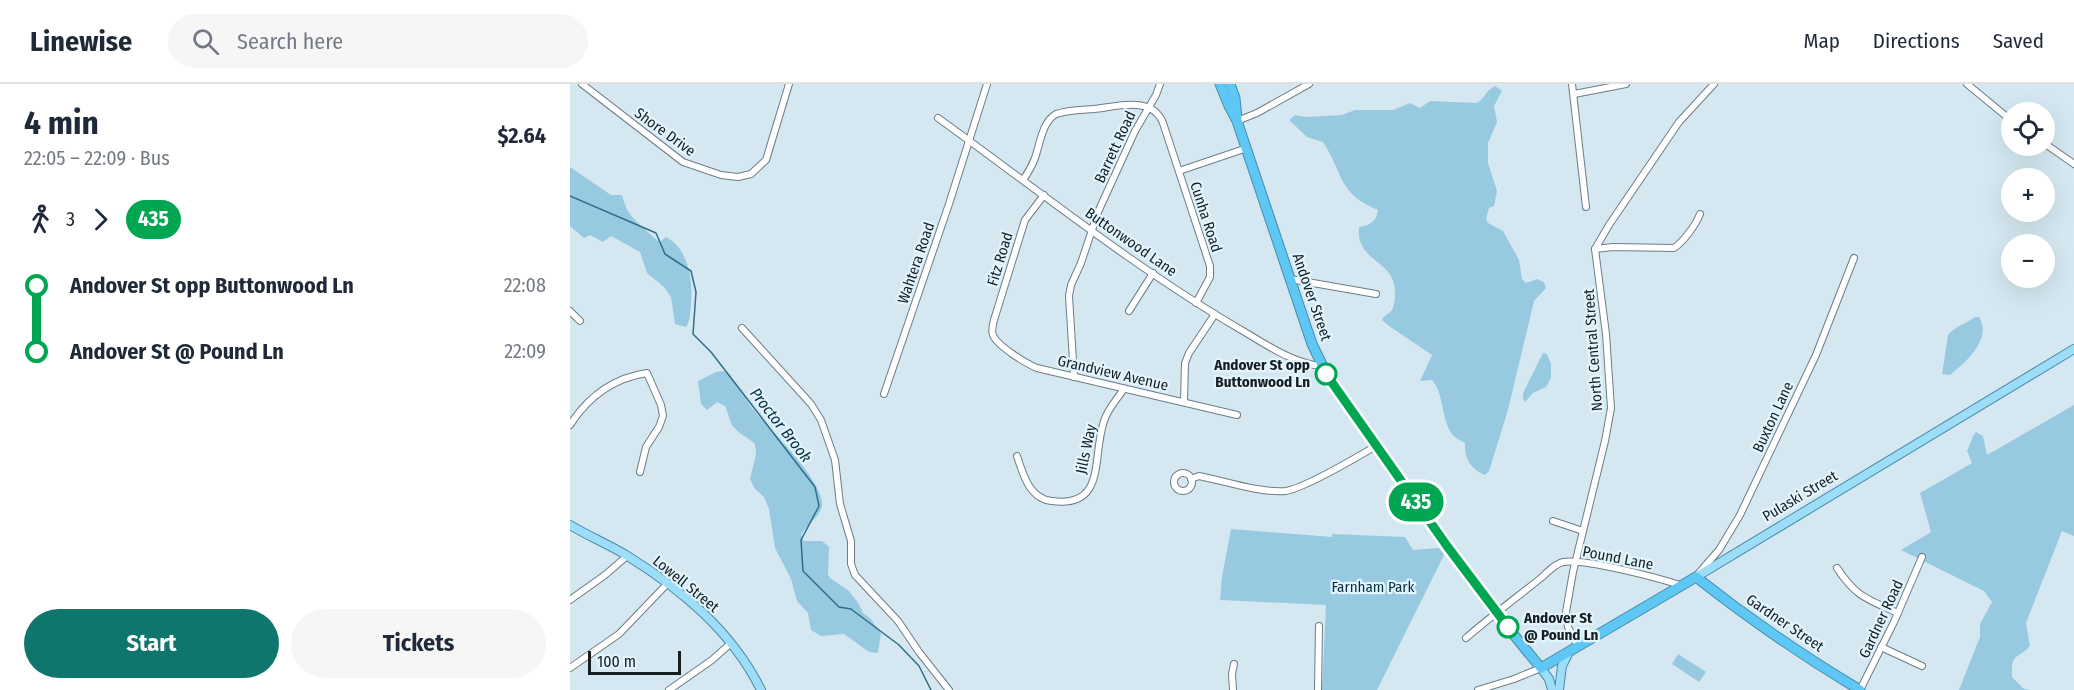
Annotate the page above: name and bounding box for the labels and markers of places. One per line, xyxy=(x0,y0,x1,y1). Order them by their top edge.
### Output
place label: Andover St opp Buttonwood Ln xyxy=(1213,356,1310,391)
marker: Andover St opp Buttonwood Ln xyxy=(1315,363,1337,385)
place label: Andover St @ Pound Ln xyxy=(1523,609,1598,644)
marker: Andover St @ Pound Ln xyxy=(1497,616,1519,638)

